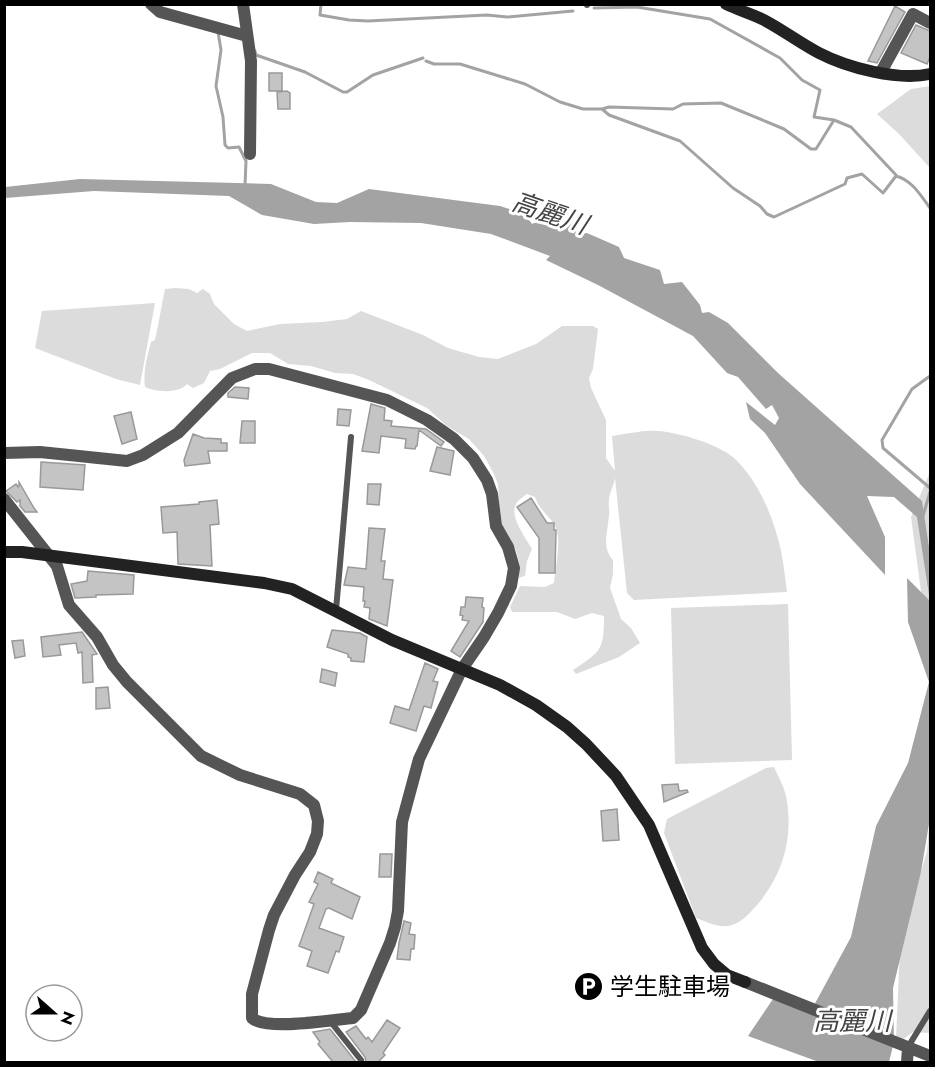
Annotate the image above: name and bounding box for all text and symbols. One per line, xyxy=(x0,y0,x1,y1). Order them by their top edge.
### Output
water label: 高麗川 xyxy=(507,182,596,245)
place label: 学生駐車場 xyxy=(610,969,730,1004)
parking icon: 学生駐車場 xyxy=(573,971,605,1003)
north arrow xyxy=(24,983,84,1043)
water label: 高麗川 xyxy=(813,1002,894,1040)
text: N xyxy=(55,1008,81,1028)

